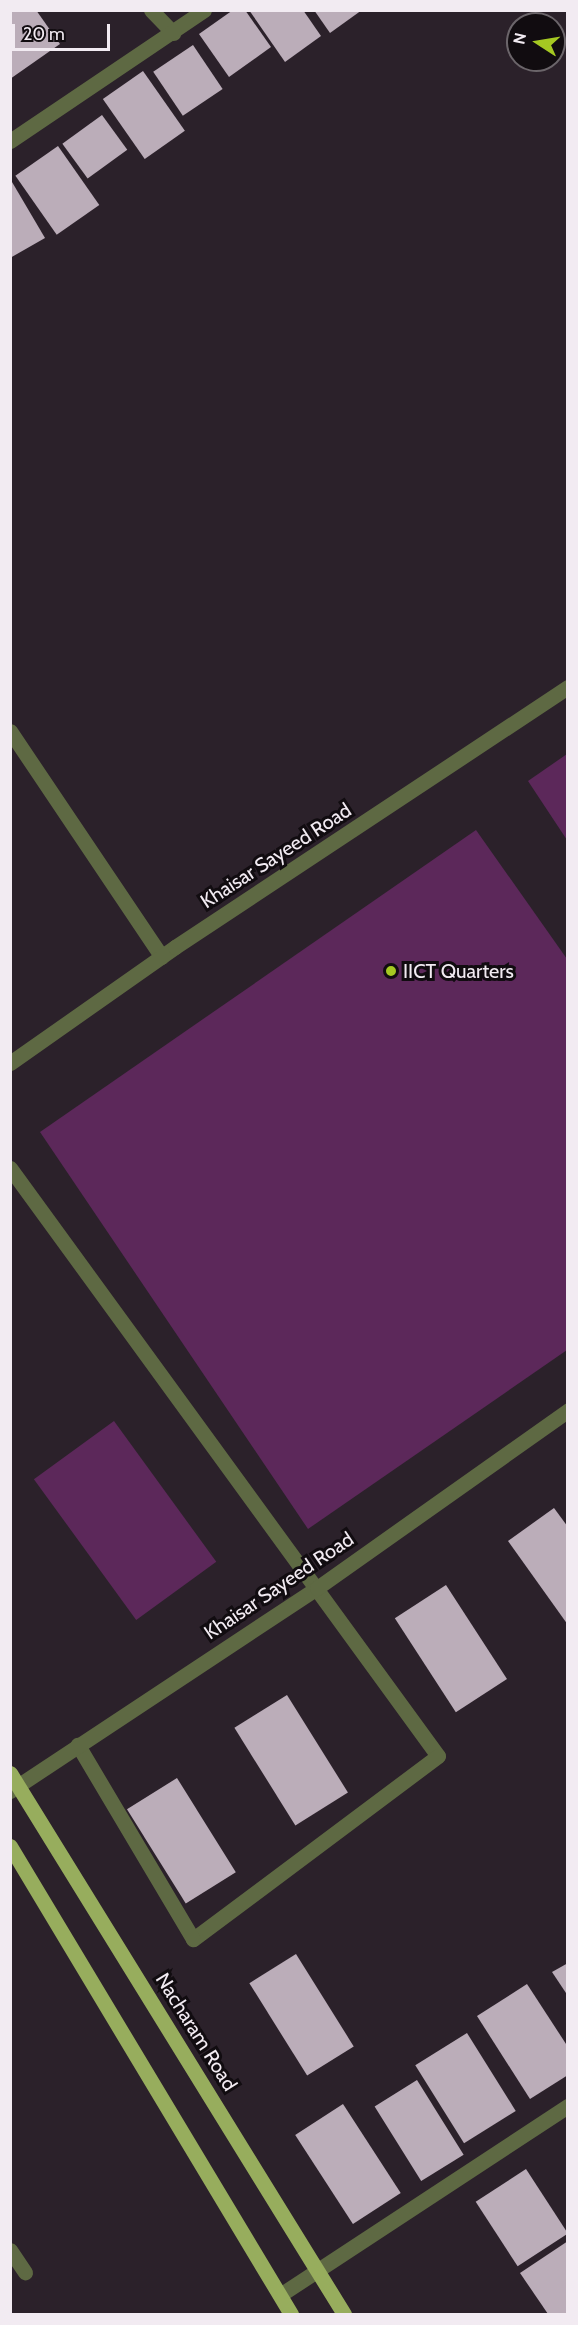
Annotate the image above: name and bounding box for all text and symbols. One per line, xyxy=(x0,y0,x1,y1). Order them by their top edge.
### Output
scale bar xyxy=(15,12,112,50)
north arrow xyxy=(506,12,566,72)
text: 20 m xyxy=(23,23,65,45)
text: N xyxy=(509,31,530,46)
street label: Khaisar Sayeed Road xyxy=(196,798,356,914)
place label: IICT Quarters xyxy=(403,959,514,983)
marker: IICT Quarters xyxy=(384,964,398,978)
street label: Khaisar Sayeed Road xyxy=(200,1527,358,1645)
street label: Nacharam Road xyxy=(150,1969,242,2095)

